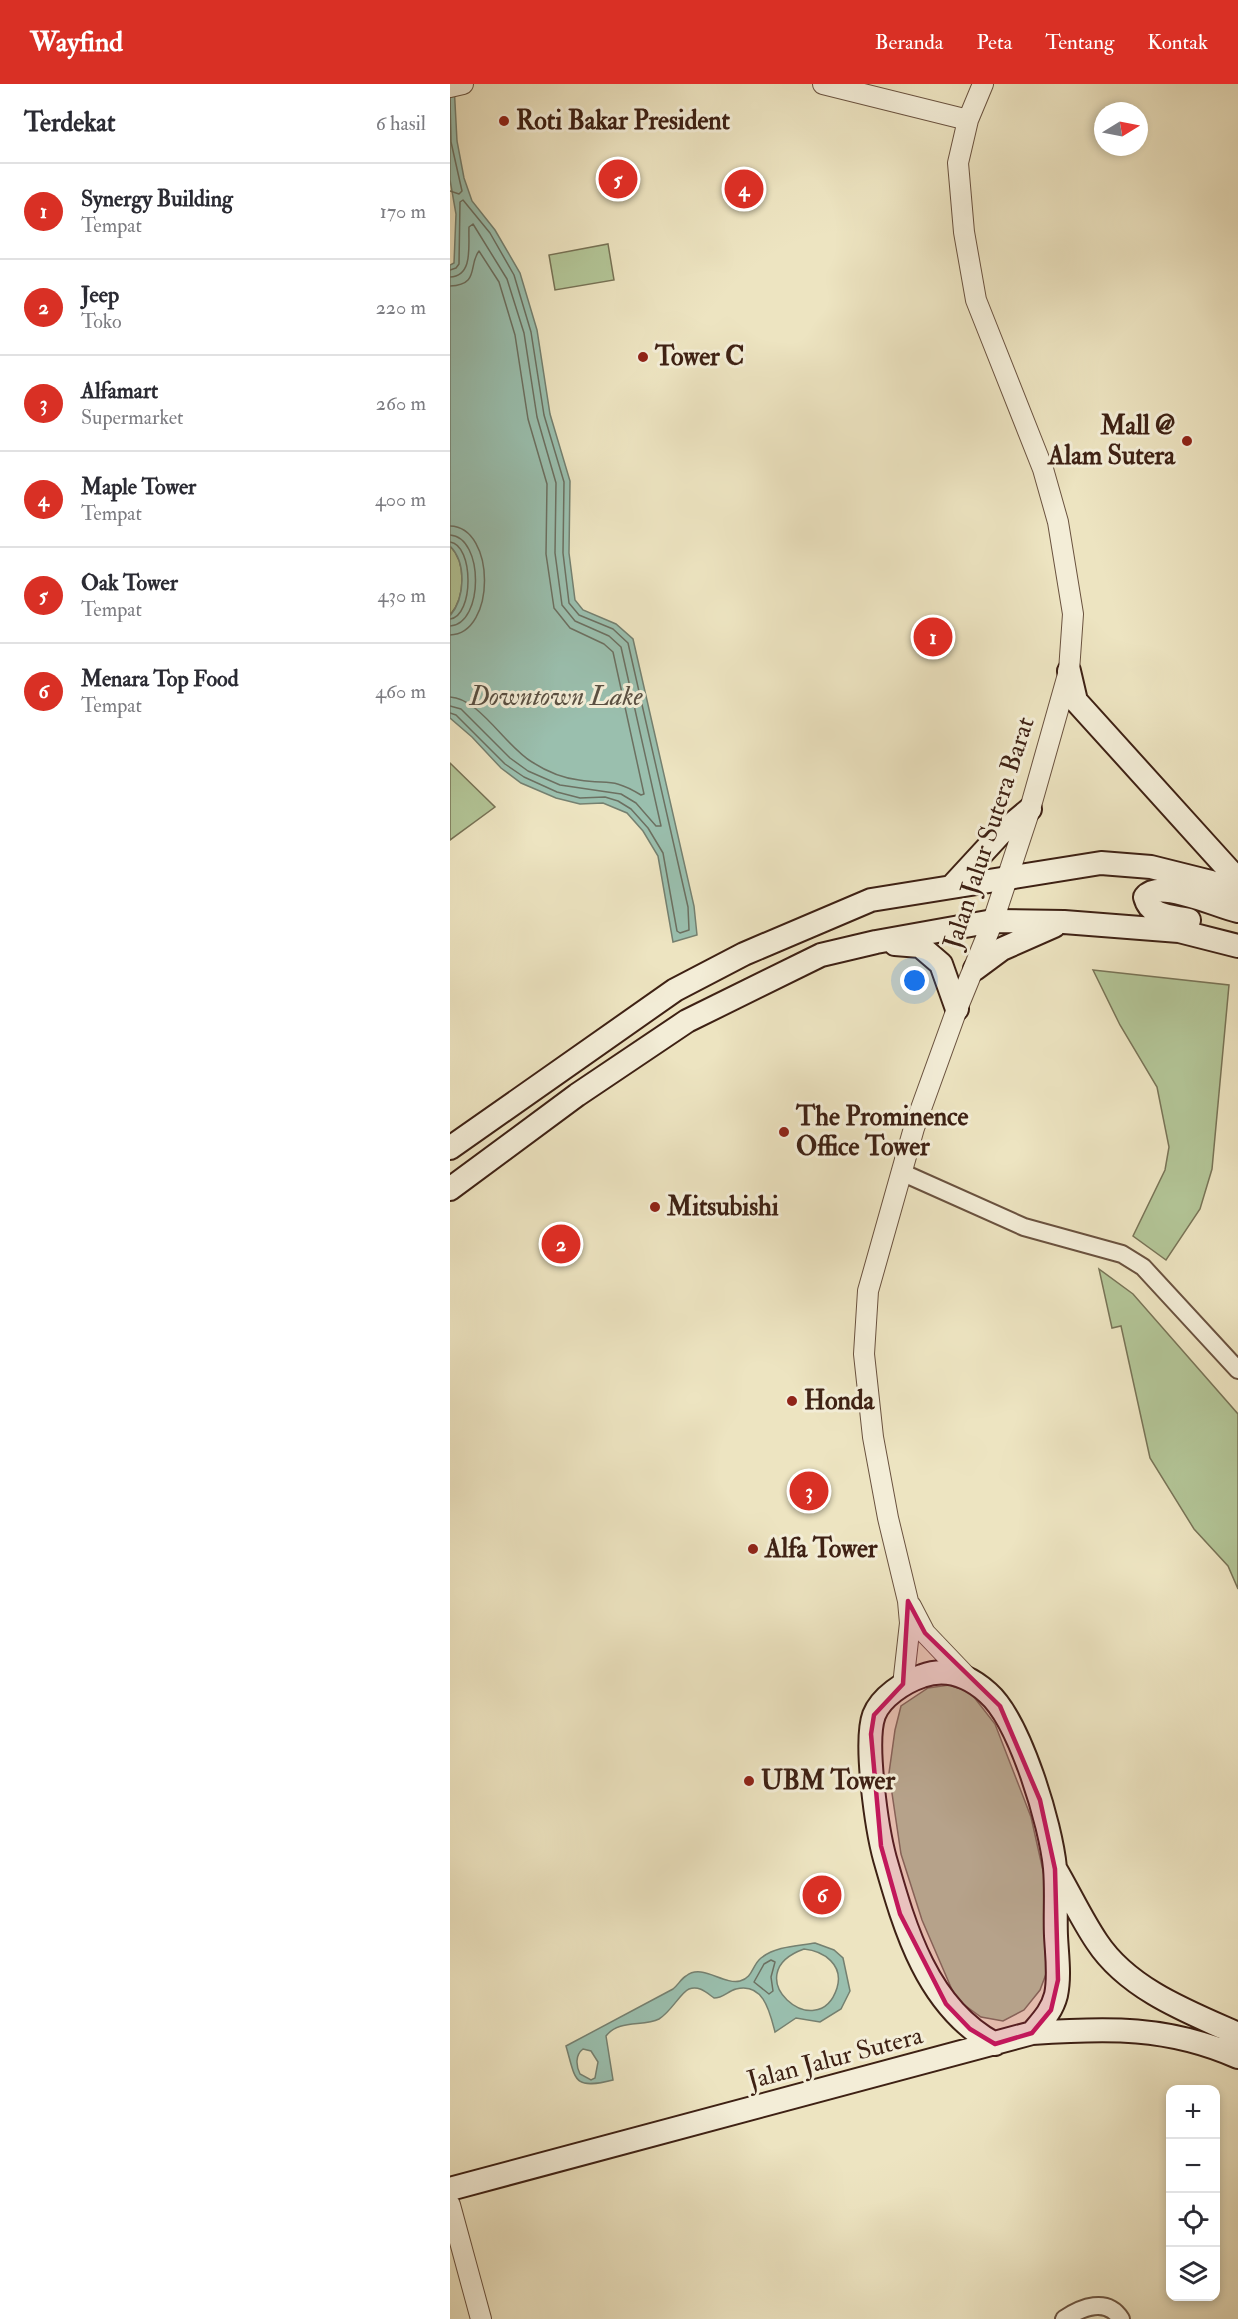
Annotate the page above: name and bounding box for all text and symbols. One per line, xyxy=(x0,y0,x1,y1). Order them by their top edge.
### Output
text: Wayfind xyxy=(30,25,123,60)
text: Beranda xyxy=(875,29,943,56)
text: Peta xyxy=(976,29,1012,56)
text: Tentang xyxy=(1045,29,1114,56)
text: Kontak xyxy=(1147,29,1208,56)
north arrow xyxy=(1094,102,1148,156)
place label: Roti Bakar President xyxy=(516,105,731,137)
text: Terdekat xyxy=(24,107,115,139)
text: 6 hasil xyxy=(376,111,426,136)
marker: Roti Bakar President xyxy=(497,114,511,128)
pin: 5 xyxy=(598,156,638,202)
pin: 4 xyxy=(724,166,764,212)
text: Synergy Building xyxy=(81,185,233,213)
text: 1 xyxy=(40,199,47,224)
text: 170 m xyxy=(380,199,426,224)
text: Tempat xyxy=(81,213,142,238)
text: Jeep xyxy=(81,281,119,309)
text: 2 xyxy=(38,295,49,320)
text: 220 m xyxy=(376,295,426,320)
text: Toko xyxy=(81,309,122,334)
place label: Tower C xyxy=(654,341,744,373)
marker: Tower C xyxy=(636,350,650,364)
text: Alfamart xyxy=(81,377,158,405)
text: 3 xyxy=(40,391,47,416)
text: 260 m xyxy=(376,391,426,416)
text: Supermarket xyxy=(81,405,184,430)
place label: Mall @ Alam Sutera xyxy=(1047,410,1176,472)
marker: Mall @ Alam Sutera xyxy=(1180,434,1194,448)
text: Maple Tower xyxy=(81,473,196,501)
text: 4 xyxy=(38,487,49,512)
text: 400 m xyxy=(375,487,426,512)
text: Tempat xyxy=(81,501,142,526)
text: Oak Tower xyxy=(81,569,178,597)
text: 5 xyxy=(39,583,48,608)
text: 430 m xyxy=(378,583,426,608)
text: Tempat xyxy=(81,597,142,622)
pin: 1 xyxy=(914,614,952,660)
text: Menara Top Food xyxy=(81,665,238,693)
text: 6 xyxy=(38,679,49,704)
text: 460 m xyxy=(375,679,426,704)
water label: Downtown Lake xyxy=(468,680,644,713)
text: Tempat xyxy=(81,693,142,718)
street label: Jalan Jalur Sutera Barat xyxy=(936,713,1042,954)
your location xyxy=(900,966,929,995)
place label: The Prominence Office Tower xyxy=(795,1101,969,1163)
marker: The Prominence Office Tower xyxy=(777,1125,791,1139)
place label: Mitsubishi xyxy=(666,1191,779,1223)
marker: Mitsubishi xyxy=(648,1200,662,1214)
pin: 2 xyxy=(542,1222,580,1266)
place label: Honda xyxy=(804,1385,876,1417)
marker: Honda xyxy=(785,1394,799,1408)
pin: 3 xyxy=(790,1468,828,1514)
place label: Alfa Tower xyxy=(764,1533,878,1565)
marker: Alfa Tower xyxy=(746,1542,760,1556)
place label: UBM Tower xyxy=(761,1765,895,1797)
marker: UBM Tower xyxy=(742,1774,756,1788)
pin: 6 xyxy=(802,1872,842,1918)
street label: Jalan Jalur Sutera xyxy=(743,2019,926,2097)
map controls xyxy=(1166,2085,1220,2301)
button: + xyxy=(1166,2085,1220,2139)
button: − xyxy=(1166,2139,1220,2193)
button: locate xyxy=(1166,2193,1220,2247)
button: layers xyxy=(1166,2247,1220,2301)

